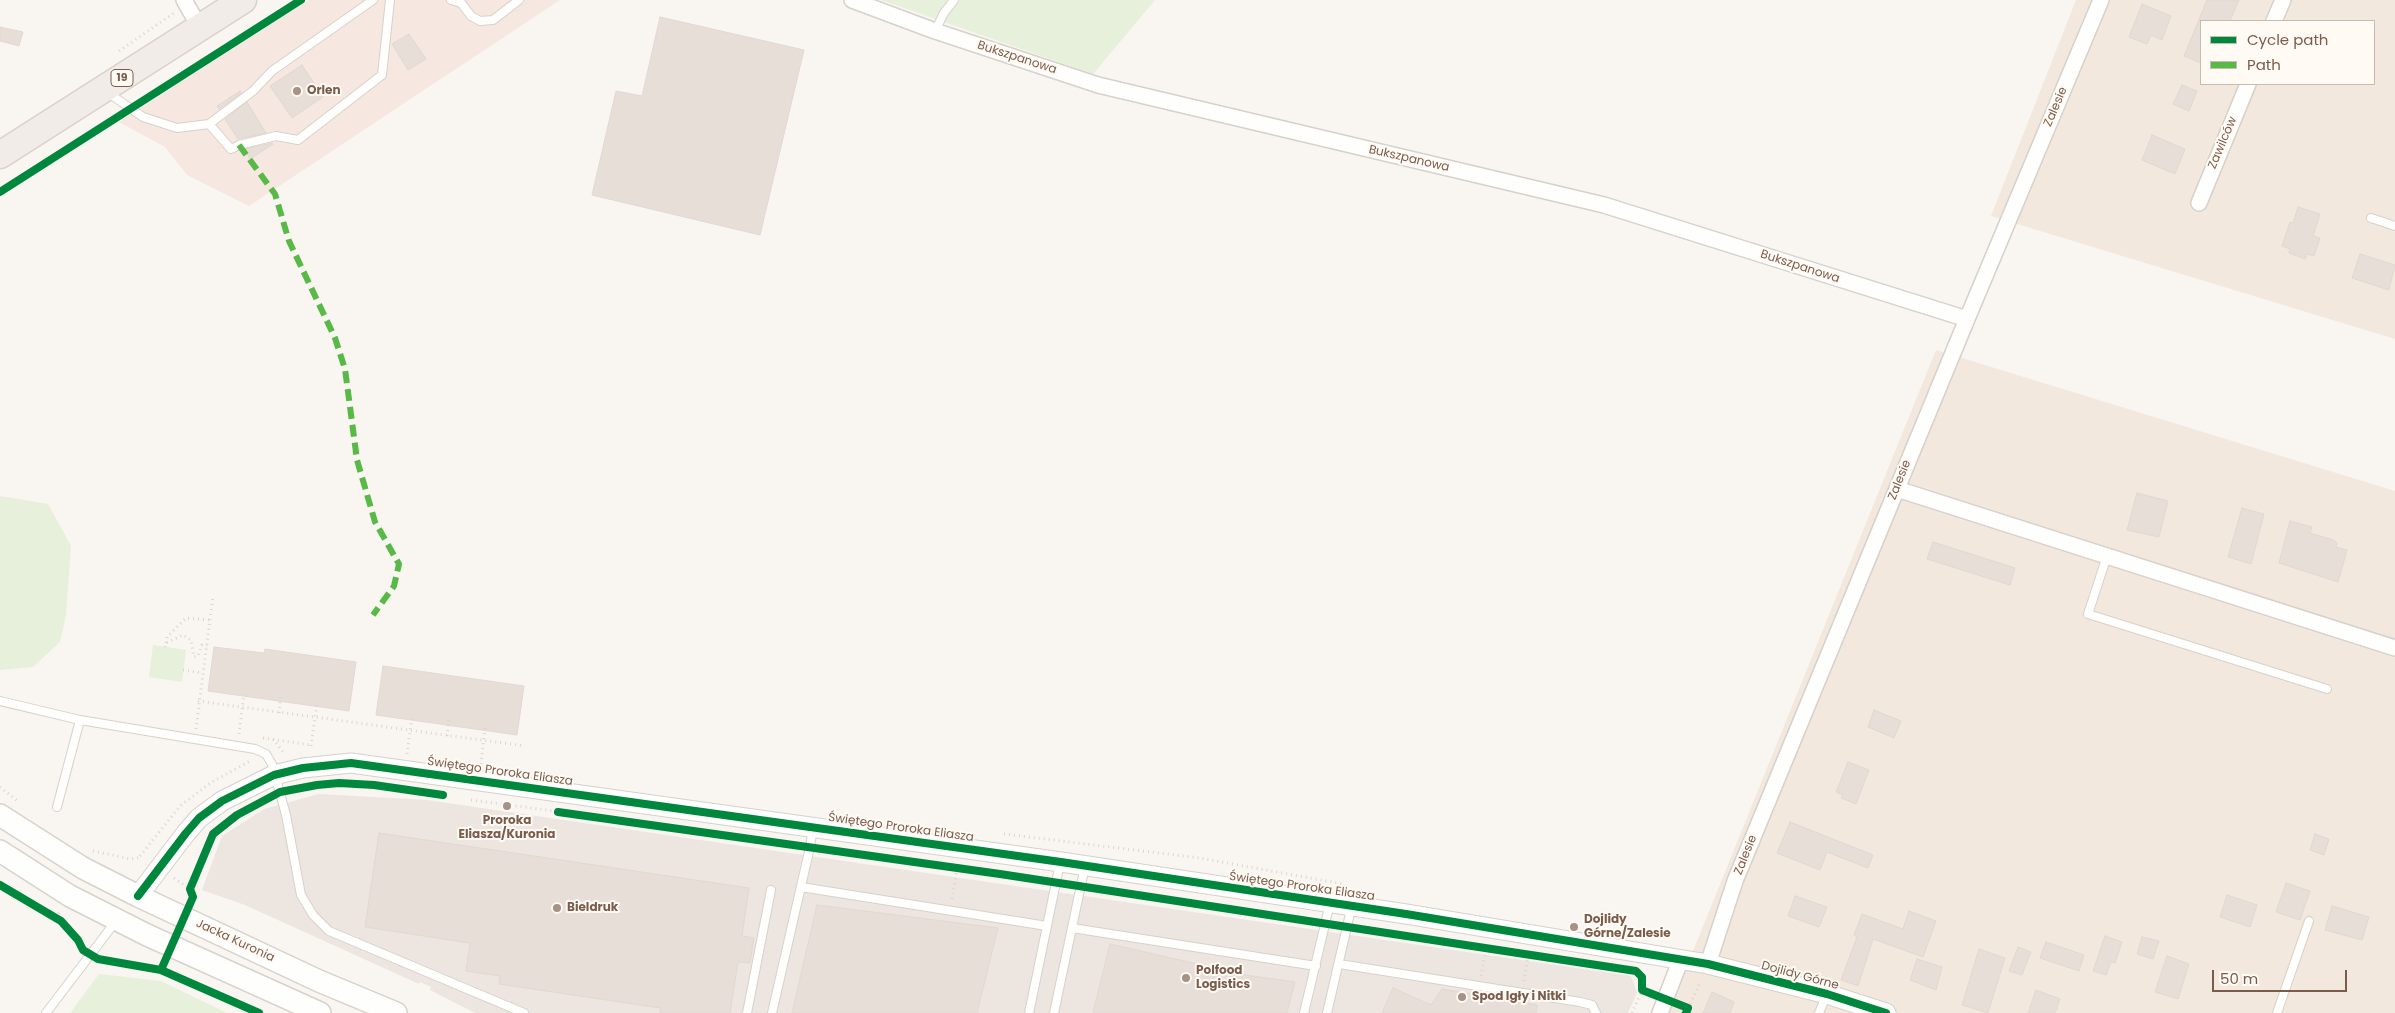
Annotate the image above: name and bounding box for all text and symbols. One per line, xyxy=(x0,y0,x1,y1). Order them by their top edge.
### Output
legend xyxy=(2200,20,2375,85)
text: Cycle path xyxy=(2247,29,2328,50)
street label: Bukszpanowa xyxy=(976,38,1058,78)
text: Path xyxy=(2247,54,2281,75)
road number: 19 xyxy=(111,70,133,86)
place label: Orlen xyxy=(307,84,341,98)
marker: Orlen xyxy=(291,85,303,97)
street label: Zalesie xyxy=(2041,85,2071,129)
street label: Zawilców xyxy=(2206,115,2240,171)
street label: Bukszpanowa xyxy=(1367,143,1451,175)
street label: Bukszpanowa xyxy=(1759,247,1841,287)
street label: Zalesie xyxy=(1886,458,1914,502)
street label: Świętego Proroka Eliasza xyxy=(426,755,574,789)
marker: Proroka Eliasza/Kuronia xyxy=(501,800,513,812)
street label: Świętego Proroka Eliasza xyxy=(827,811,975,845)
place label: Proroka Eliasza/Kuronia xyxy=(459,814,555,842)
street label: Zalesie xyxy=(1732,833,1760,877)
street label: Świętego Proroka Eliasza xyxy=(1228,870,1376,904)
place label: Bieldruk xyxy=(567,901,618,915)
marker: Bieldruk xyxy=(551,902,563,914)
place label: Dojlidy Górne/Zalesie xyxy=(1584,913,1671,941)
street label: Jacka Kuronia xyxy=(193,917,277,965)
marker: Dojlidy Górne/Zalesie xyxy=(1568,921,1580,933)
street label: Dojlidy Górne xyxy=(1760,959,1840,993)
scale bar xyxy=(2215,960,2350,992)
place label: Polfood Logistics xyxy=(1196,964,1250,992)
text: 50 m xyxy=(2220,968,2258,989)
marker: Polfood Logistics xyxy=(1180,972,1192,984)
place label: Spod Igły i Nitki xyxy=(1472,990,1566,1004)
marker: Spod Igły i Nitki xyxy=(1456,991,1468,1003)

